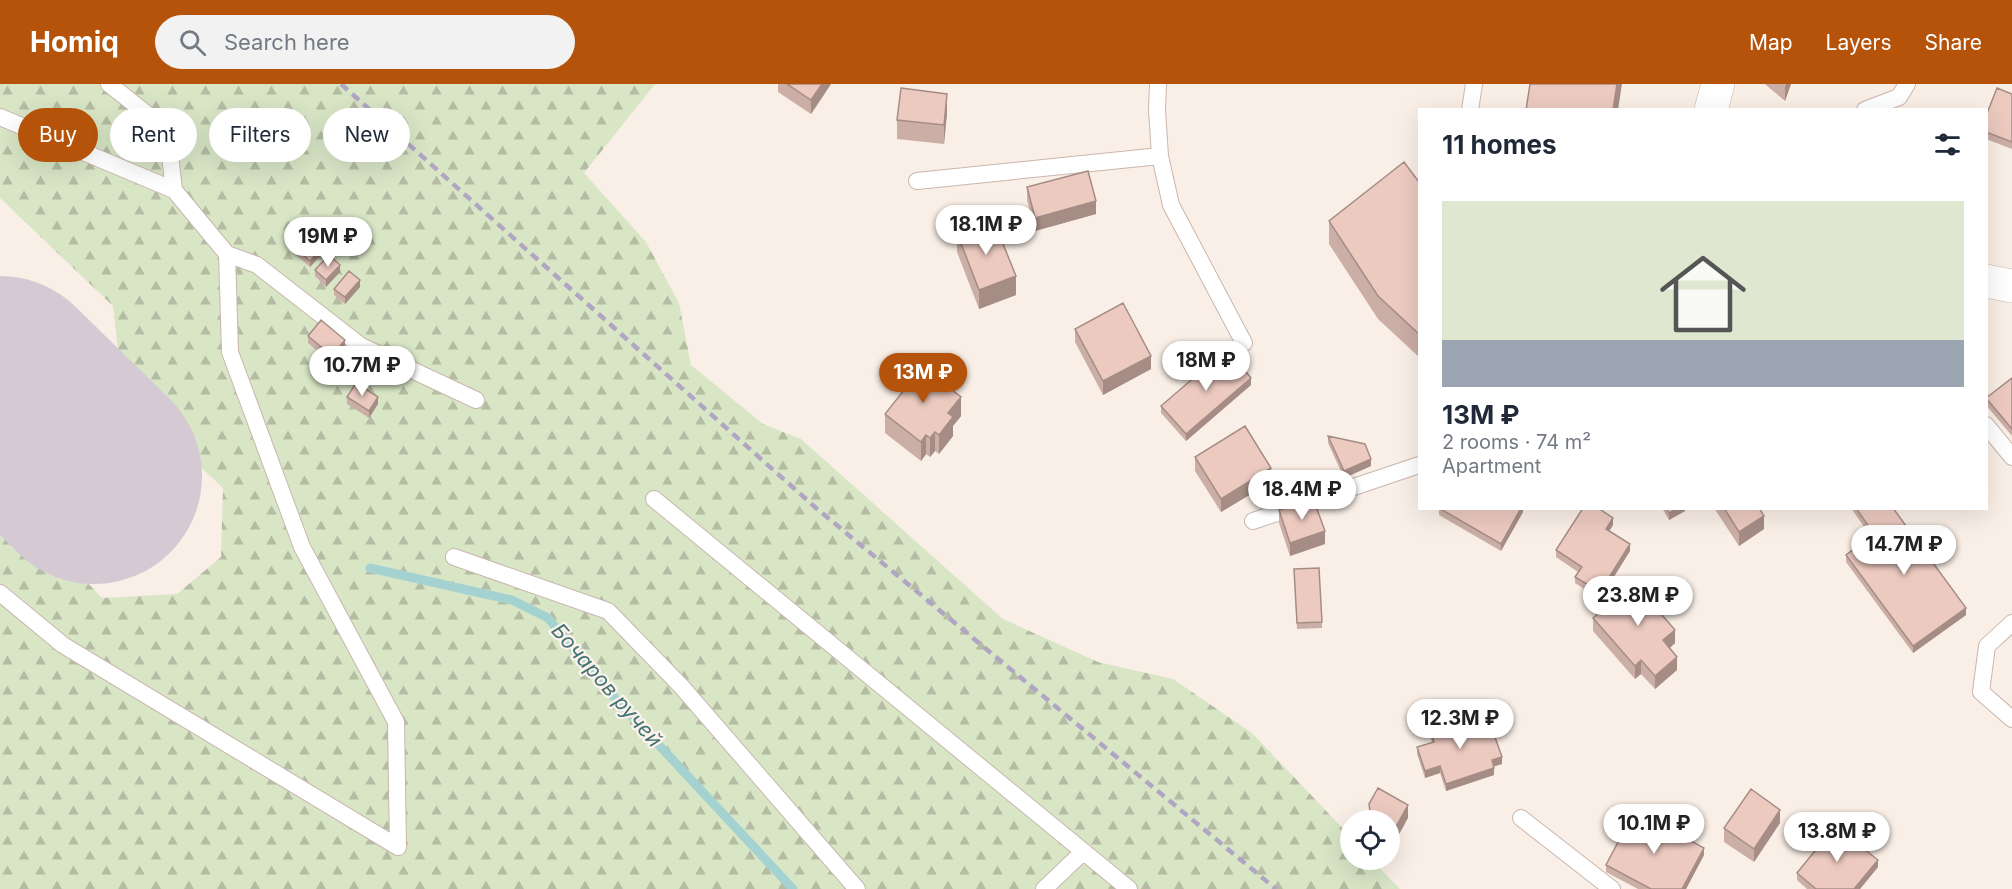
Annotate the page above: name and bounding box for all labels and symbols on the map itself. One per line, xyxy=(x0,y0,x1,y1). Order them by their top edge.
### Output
pin: 18.1M ₽ xyxy=(931,205,1041,256)
pin: 19M ₽ xyxy=(286,217,370,268)
pin: 18M ₽ xyxy=(1164,341,1248,392)
pin: 10.7M ₽ xyxy=(307,346,417,397)
pin: 13M ₽ xyxy=(881,353,965,404)
pin: 18.4M ₽ xyxy=(1247,470,1357,521)
pin: 14.7M ₽ xyxy=(1849,525,1959,576)
pin: 23.8M ₽ xyxy=(1583,576,1693,627)
water label: Бочаров ручей xyxy=(547,618,667,752)
pin: 12.3M ₽ xyxy=(1405,699,1515,750)
pin: 10.1M ₽ xyxy=(1599,804,1709,855)
pin: 13.8M ₽ xyxy=(1782,812,1892,863)

